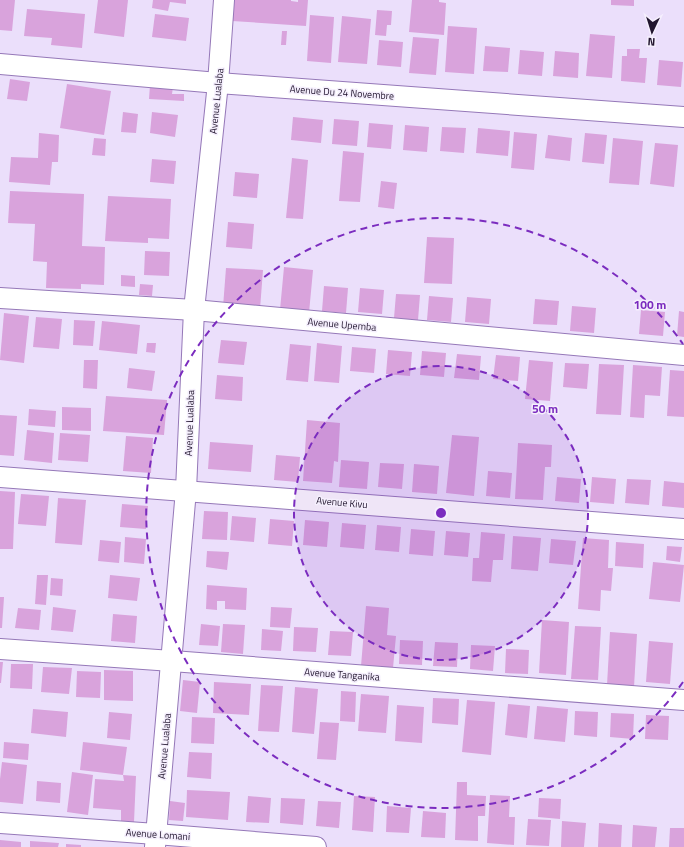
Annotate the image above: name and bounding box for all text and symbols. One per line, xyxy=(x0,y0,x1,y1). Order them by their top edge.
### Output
north arrow xyxy=(632,12,672,52)
text: N xyxy=(647,34,656,50)
street label: Avenue Lualaba xyxy=(206,67,227,135)
street label: Avenue Du 24 Novembre xyxy=(289,81,395,104)
text: 100 m xyxy=(634,295,666,314)
street label: Avenue Upemba xyxy=(307,314,377,335)
street label: Avenue Lualaba xyxy=(181,390,198,456)
text: 50 m xyxy=(532,399,558,418)
street label: Avenue Kivu xyxy=(316,493,368,512)
centre of rings xyxy=(434,506,448,520)
street label: Avenue Tanganika xyxy=(304,664,380,685)
street label: Avenue Lualaba xyxy=(154,712,175,780)
street label: Avenue Lomani xyxy=(125,825,191,844)

